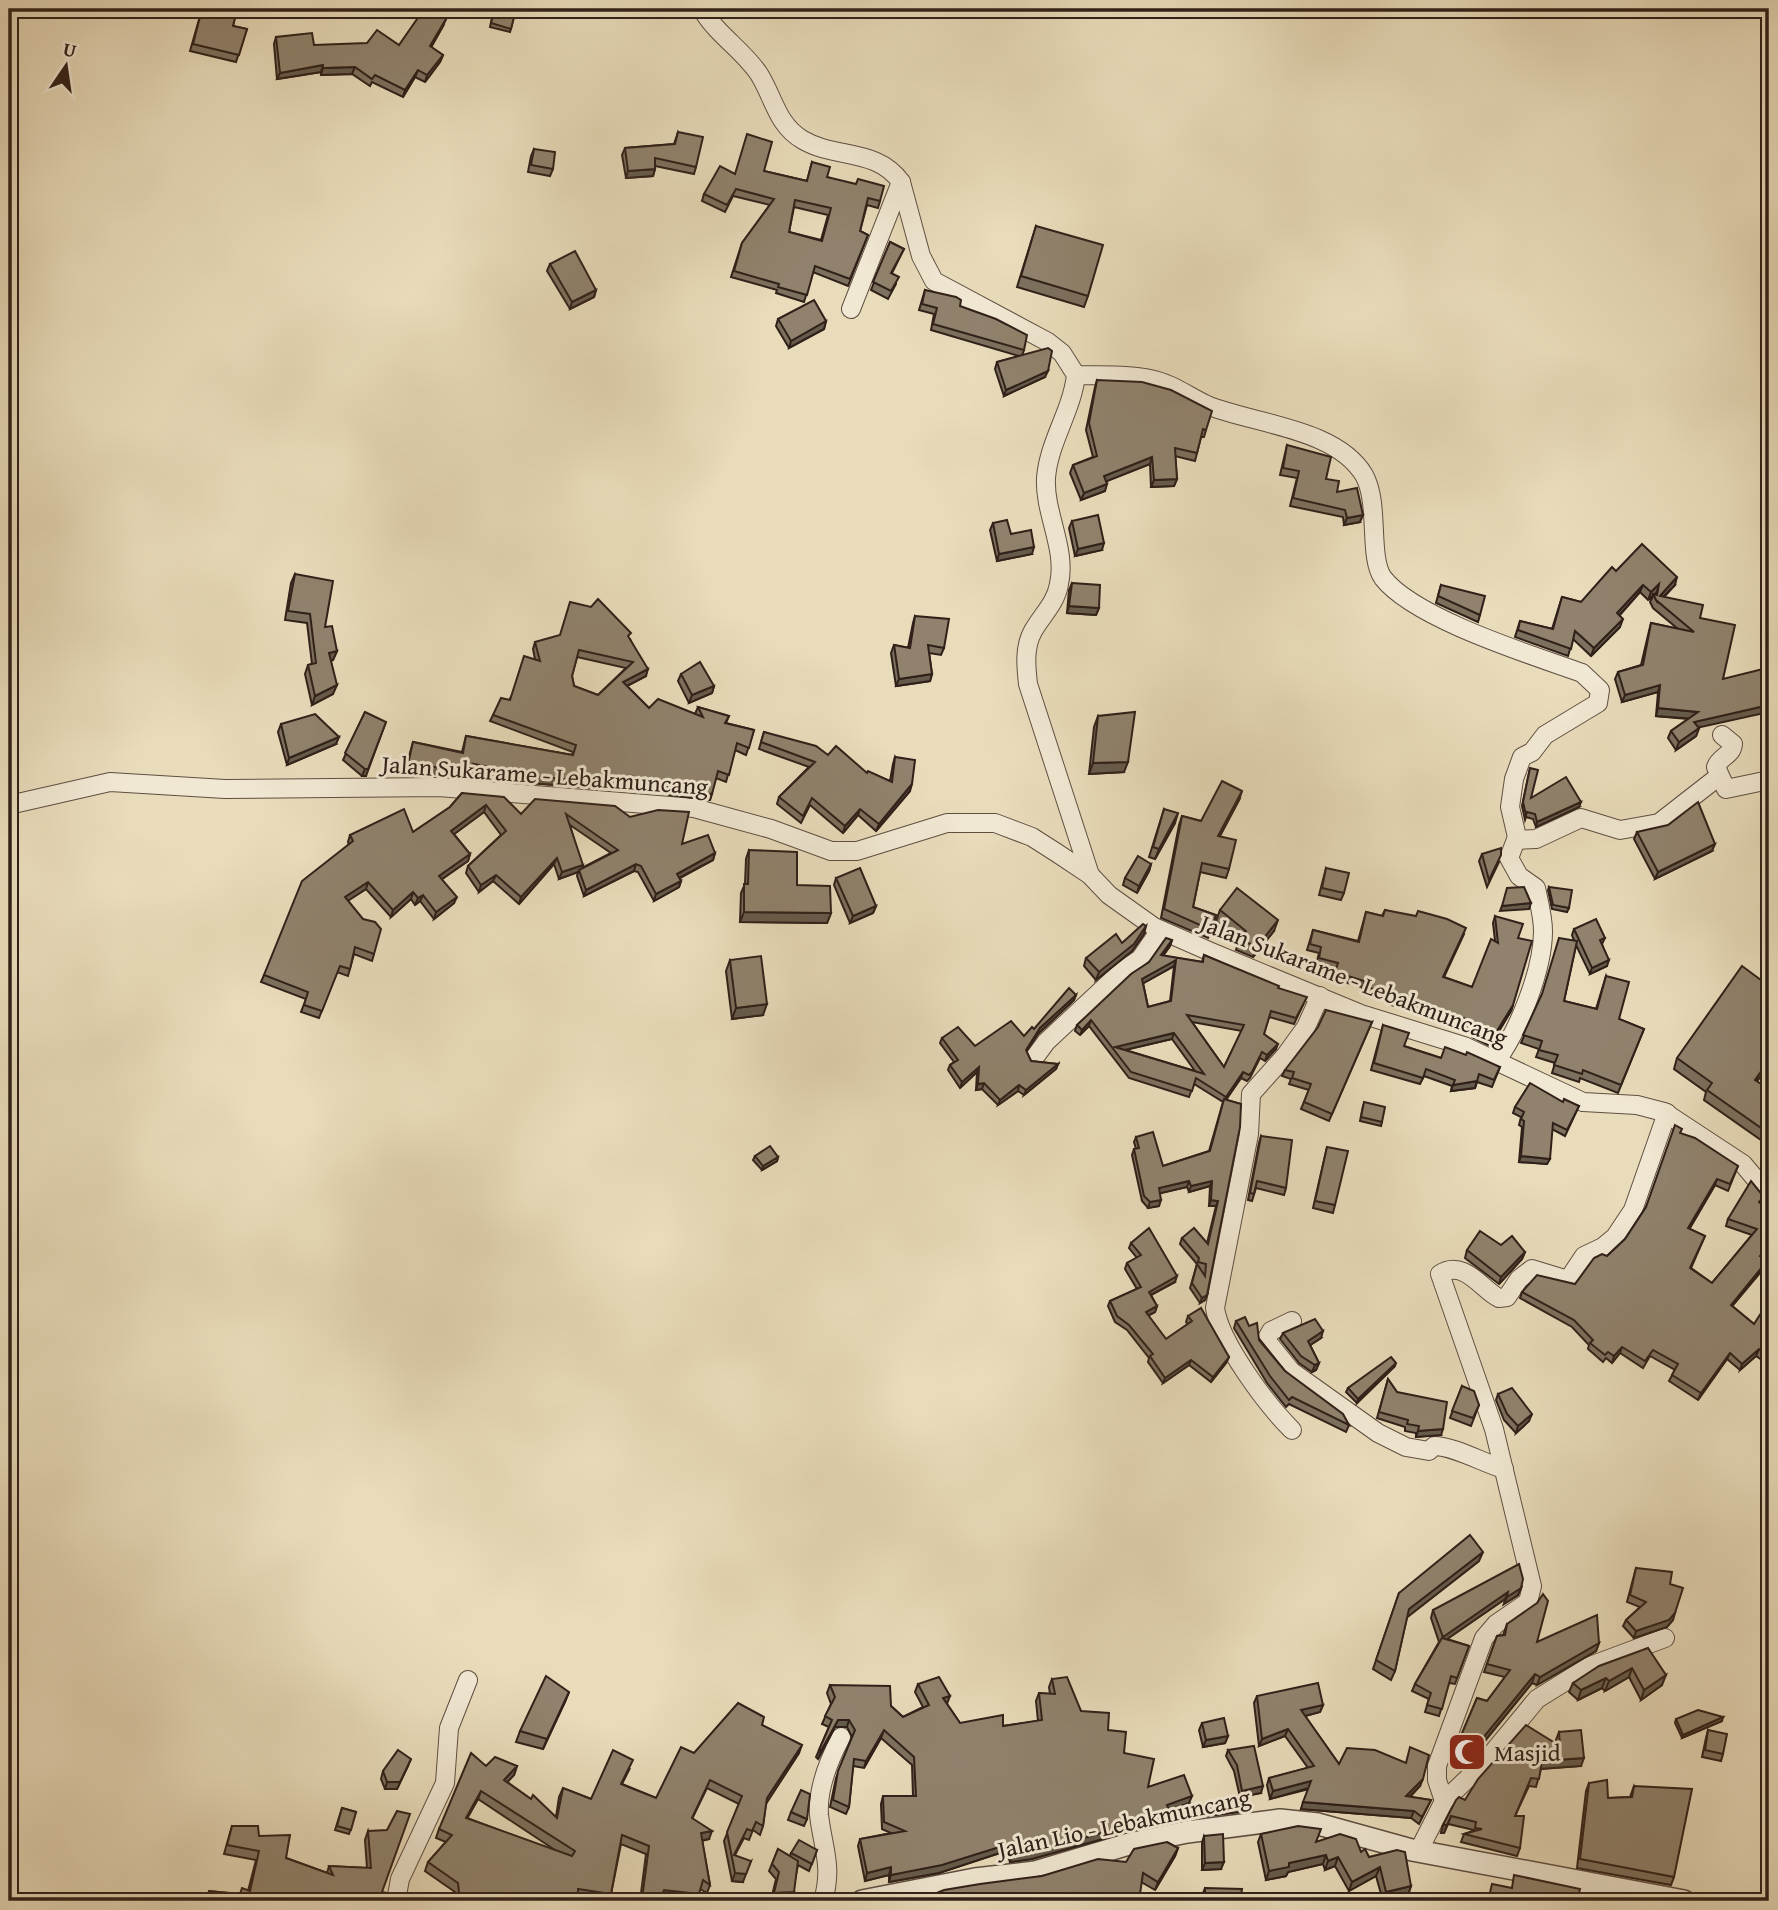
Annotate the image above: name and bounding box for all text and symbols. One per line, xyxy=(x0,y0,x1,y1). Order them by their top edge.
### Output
north arrow xyxy=(32,32,102,102)
text: U xyxy=(60,34,79,65)
street label: Jalan Sukarame - Lebakmuncang xyxy=(378,746,709,804)
street label: Jalan Sukarame - Lebakmuncang xyxy=(1192,904,1513,1055)
mosque icon: Masjid xyxy=(1446,1731,1488,1773)
place label: Masjid xyxy=(1494,1735,1561,1770)
street label: Jalan Lio - Lebakmuncang xyxy=(991,1779,1254,1868)

